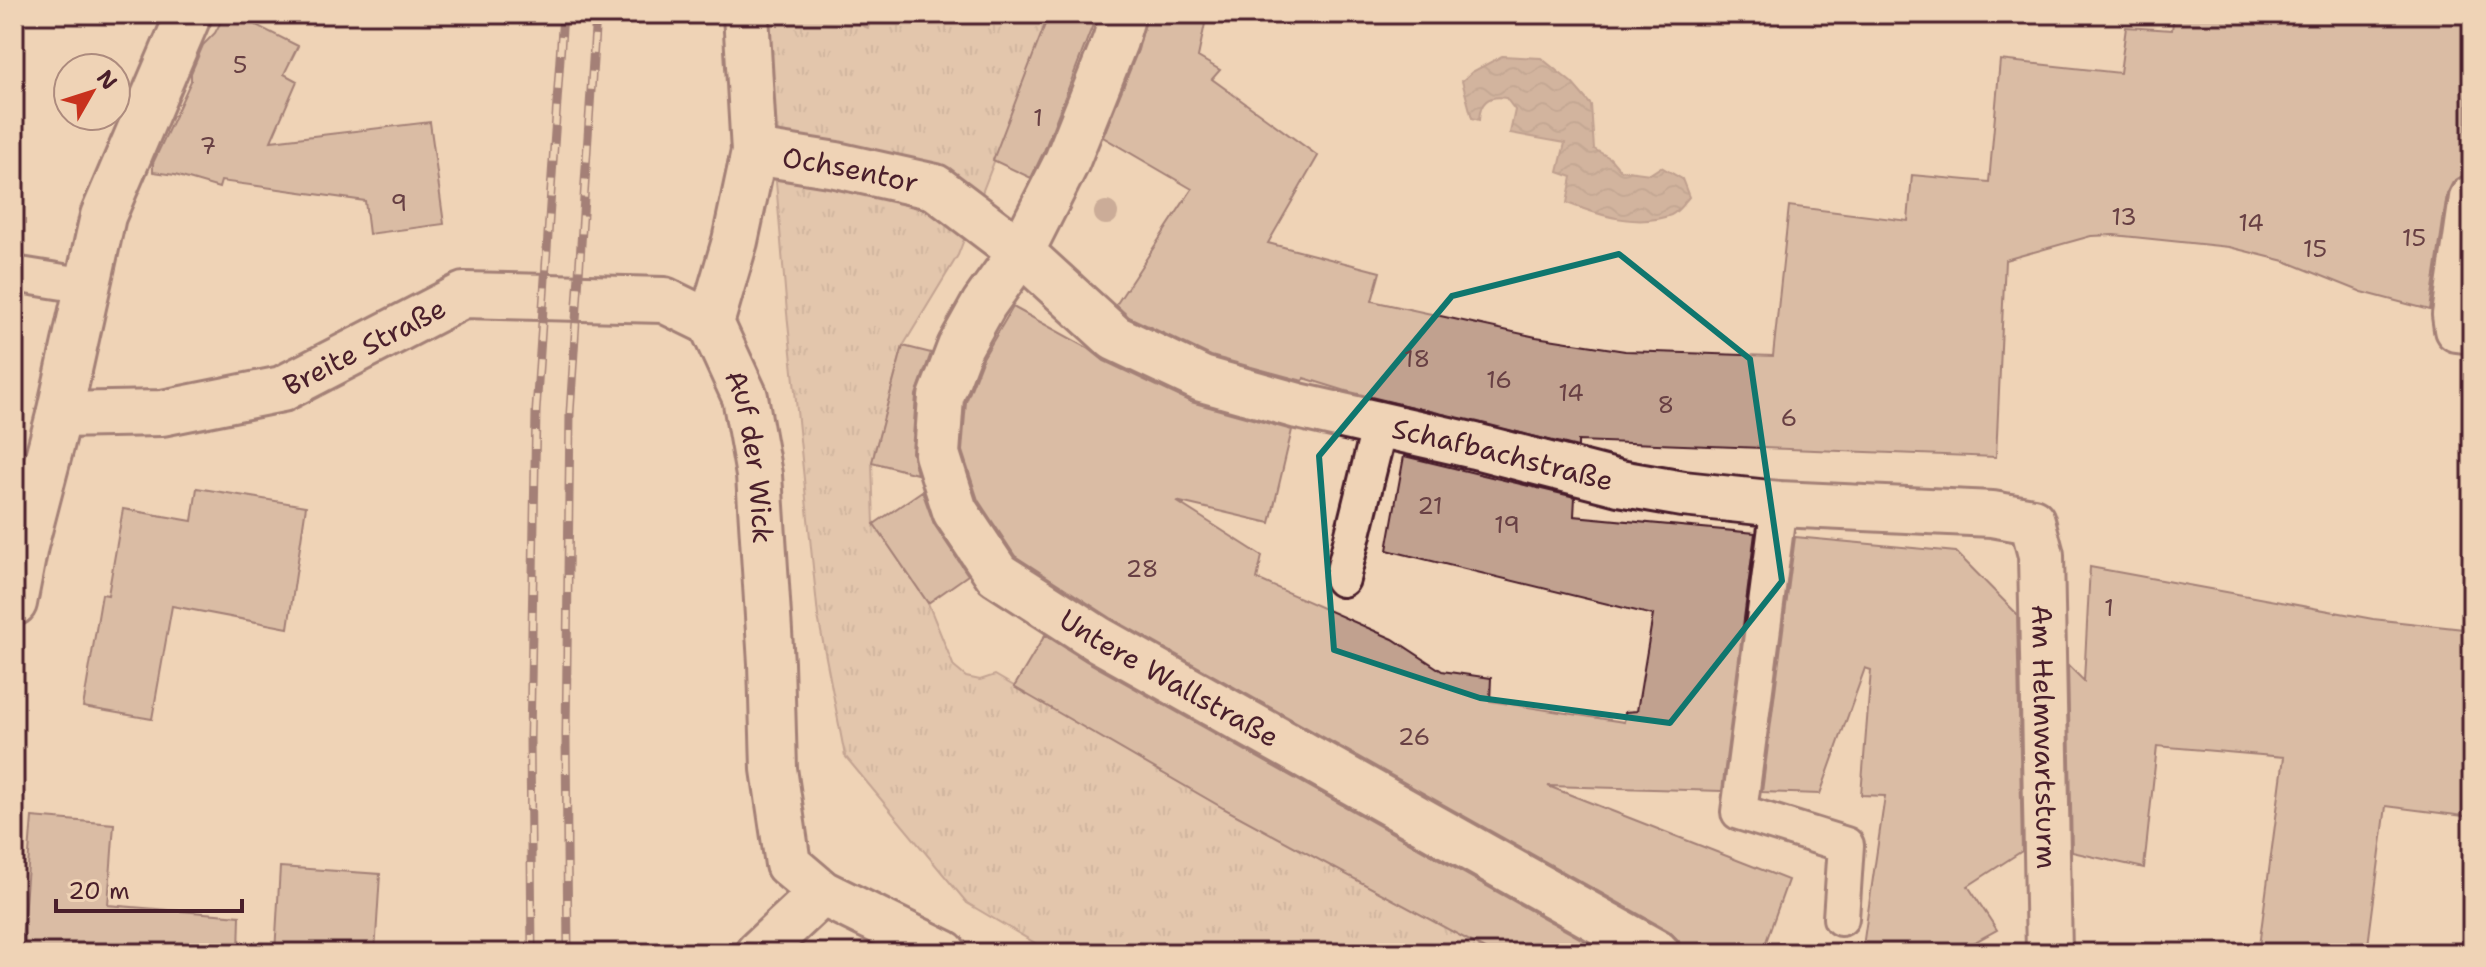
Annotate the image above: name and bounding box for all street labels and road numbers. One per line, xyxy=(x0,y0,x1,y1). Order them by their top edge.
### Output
street label: Ochsentor xyxy=(780,138,922,202)
street label: Breite Straße xyxy=(276,289,452,404)
street label: Auf der Wick xyxy=(716,363,782,545)
street label: Schafbachstraße xyxy=(1389,409,1617,500)
street label: Untere Wallstraße xyxy=(1052,600,1286,756)
street label: Am Helmwartsturm xyxy=(2023,604,2066,870)

